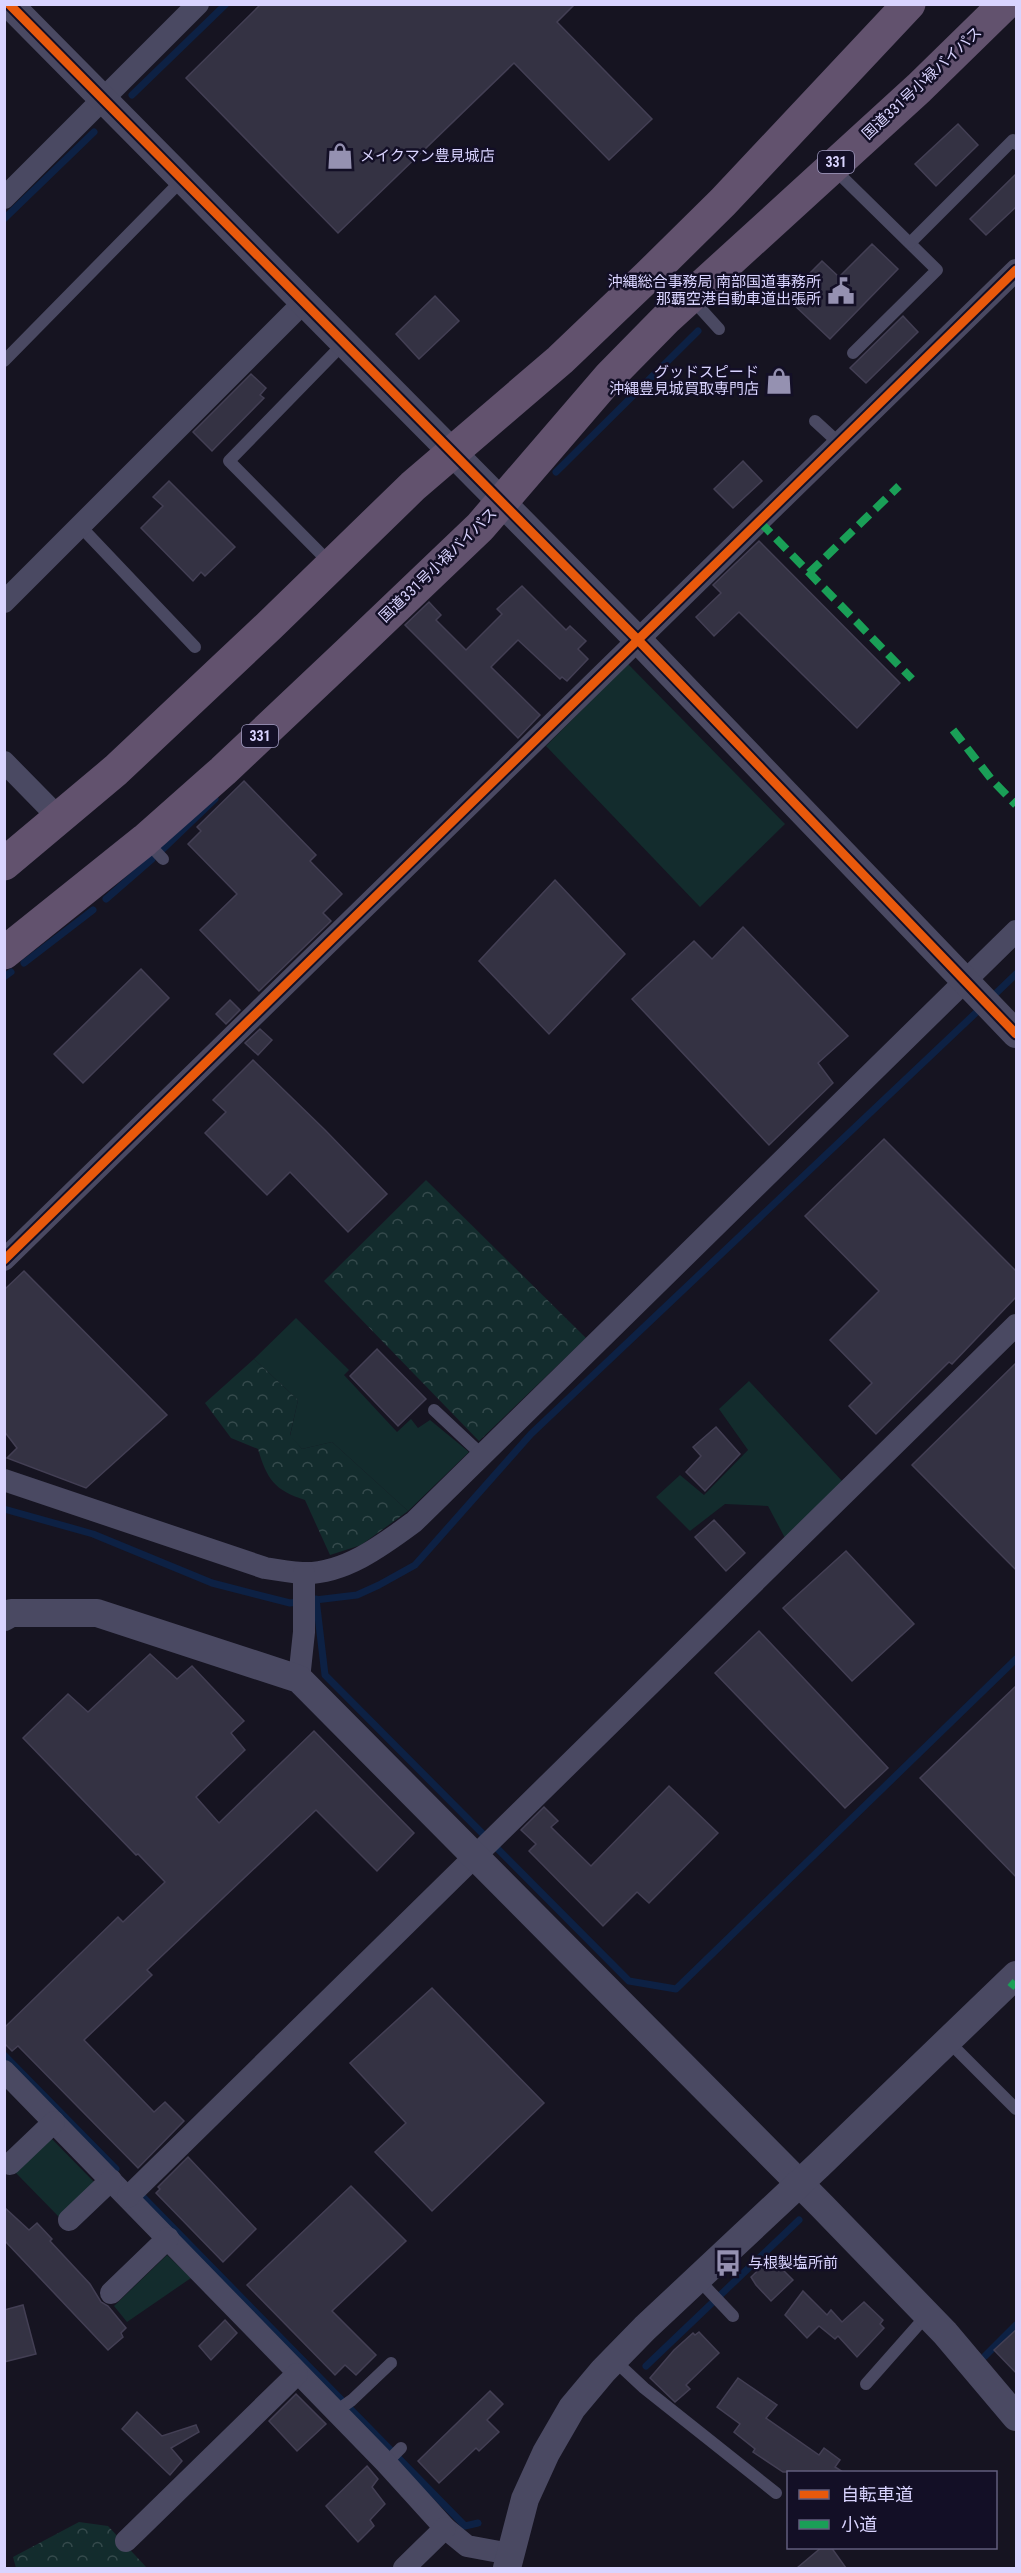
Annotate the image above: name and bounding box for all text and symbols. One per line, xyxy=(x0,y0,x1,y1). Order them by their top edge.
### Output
street label: 国道331号小禄バイパス xyxy=(858,23,986,143)
shop icon: メイクマン豊見城店 xyxy=(325,141,355,171)
place label: メイクマン豊見城店 xyxy=(360,147,495,165)
road number: 331 xyxy=(818,151,854,173)
place label: 沖縄総合事務局 南部国道事務所 那覇空港自動車道出張所 xyxy=(608,273,821,308)
public building icon: 沖縄総合事務局 南部国道事務所 那覇空港自動車道出張所 xyxy=(826,276,856,306)
place label: グッドスピード 沖縄豊見城買取専門店 xyxy=(609,363,759,398)
shop icon: グッドスピード 沖縄豊見城買取専門店 xyxy=(764,366,794,396)
street label: 国道331号小禄バイパス xyxy=(375,504,501,626)
road number: 331 xyxy=(242,725,278,747)
bus stop icon: 与根製塩所前 xyxy=(713,2248,743,2278)
place label: 与根製塩所前 xyxy=(748,2254,838,2272)
legend xyxy=(787,2471,997,2549)
text: 自転車道 xyxy=(841,2484,913,2505)
text: 小道 xyxy=(841,2514,877,2535)

